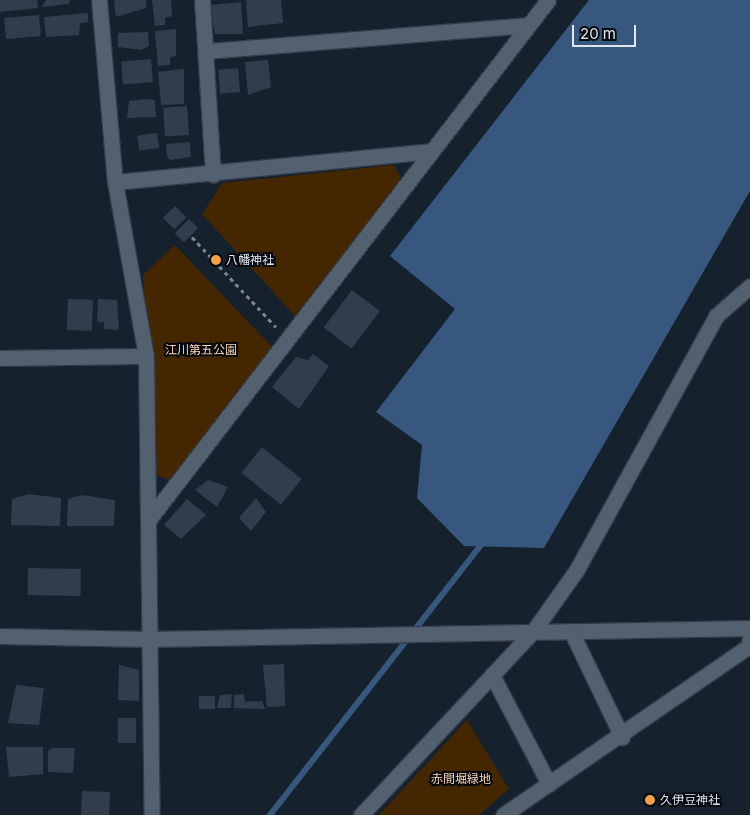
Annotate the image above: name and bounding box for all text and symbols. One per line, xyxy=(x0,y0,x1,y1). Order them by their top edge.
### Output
scale bar xyxy=(575,15,639,47)
text: 20 m xyxy=(580,24,616,43)
place label: 八幡神社 xyxy=(226,253,274,267)
marker: 八幡神社 xyxy=(210,254,222,266)
park label: 江川第五公園 xyxy=(165,343,237,357)
park label: 赤間堀緑地 xyxy=(431,772,491,786)
place label: 久伊豆神社 xyxy=(660,793,720,807)
marker: 久伊豆神社 xyxy=(644,794,656,806)

